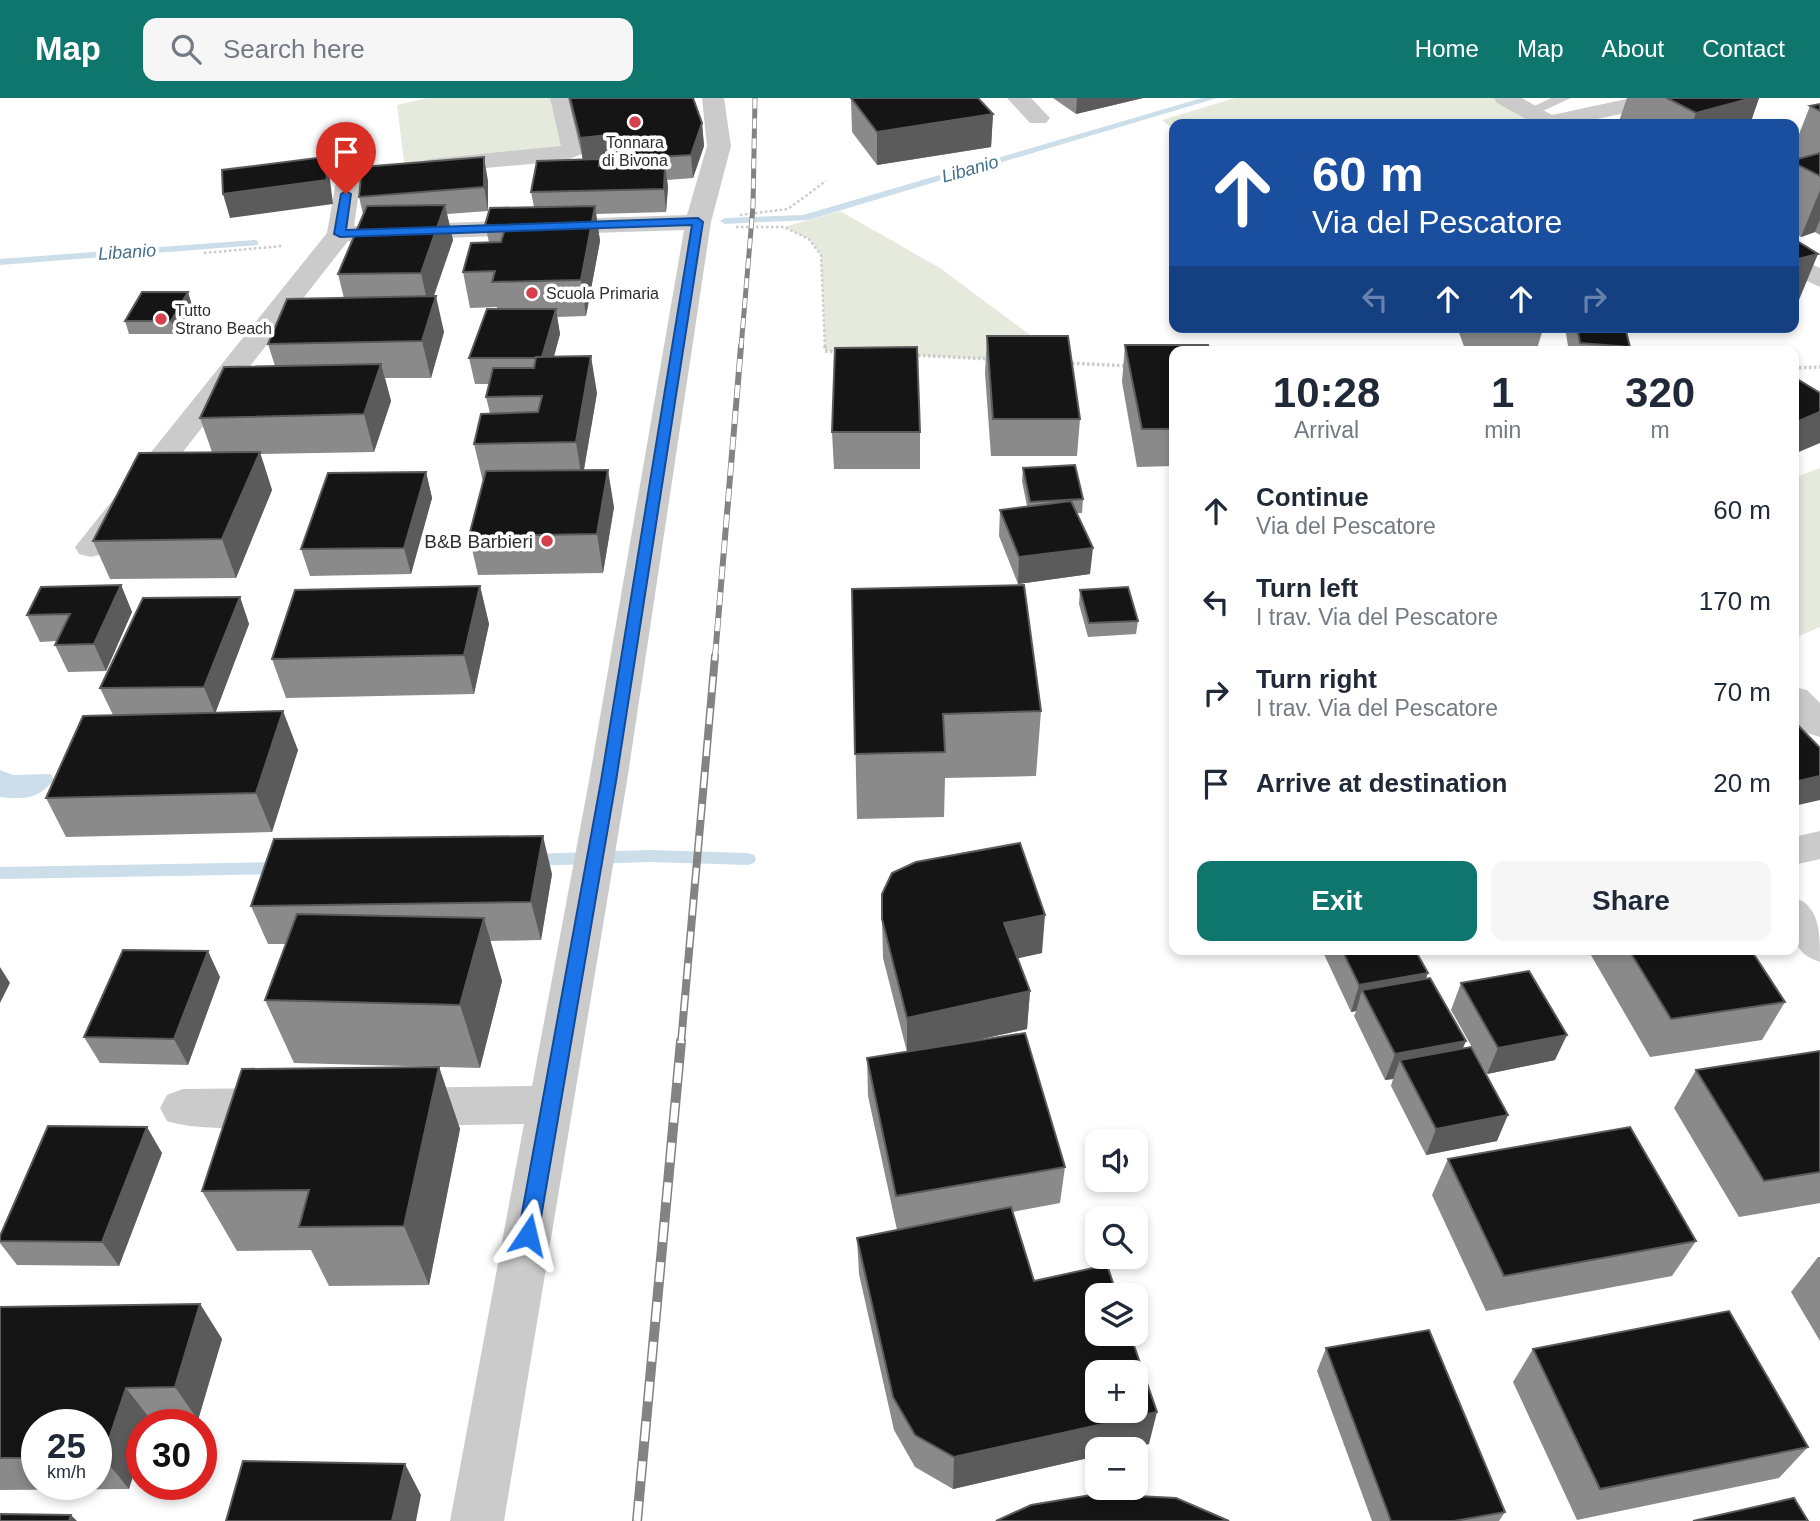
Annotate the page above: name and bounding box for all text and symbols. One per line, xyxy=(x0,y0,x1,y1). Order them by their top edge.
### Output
search box xyxy=(143,18,633,81)
text: Map xyxy=(35,30,101,67)
icon: search xyxy=(167,30,205,68)
text: Search here xyxy=(223,34,365,64)
text: Home xyxy=(1415,35,1479,62)
text: Map xyxy=(1517,35,1564,62)
text: About xyxy=(1602,35,1664,62)
text: Contact xyxy=(1702,35,1785,62)
marker: Tonnara di Bivona xyxy=(627,114,643,130)
pin xyxy=(316,122,376,194)
icon: arrive xyxy=(327,133,365,171)
place label: Tonnara di Bivona xyxy=(602,134,668,169)
icon: ahead xyxy=(1197,147,1288,238)
text: 60 m xyxy=(1312,147,1424,201)
water label: Libanio xyxy=(939,151,1001,187)
text: Via del Pescatore xyxy=(1312,204,1562,240)
water label: Libanio xyxy=(97,240,157,264)
icon: left xyxy=(1356,280,1394,318)
icon: ahead xyxy=(1429,280,1467,318)
icon: ahead xyxy=(1502,280,1540,318)
icon: right xyxy=(1575,280,1613,318)
marker: Scuola Primaria xyxy=(524,285,540,301)
place label: Scuola Primaria xyxy=(546,285,659,302)
place label: Tutto Strano Beach xyxy=(175,302,272,337)
marker: Tutto Strano Beach xyxy=(153,311,169,327)
text: 10:28 xyxy=(1273,369,1380,416)
text: 1 xyxy=(1491,369,1514,416)
text: 320 xyxy=(1625,369,1695,416)
text: Arrival xyxy=(1294,417,1359,443)
text: min xyxy=(1484,417,1521,443)
text: m xyxy=(1651,417,1670,443)
text: Continue xyxy=(1256,482,1369,512)
icon: ahead xyxy=(1197,492,1235,530)
text: 60 m xyxy=(1713,495,1771,525)
text: Via del Pescatore xyxy=(1256,513,1436,539)
place label: B&B Barbieri xyxy=(424,531,533,552)
marker: B&B Barbieri xyxy=(539,533,555,549)
text: Turn left xyxy=(1256,573,1358,603)
icon: left xyxy=(1197,583,1235,621)
text: 170 m xyxy=(1699,586,1771,616)
text: I trav. Via del Pescatore xyxy=(1256,604,1498,630)
text: Turn right xyxy=(1256,664,1377,694)
icon: right xyxy=(1197,674,1235,712)
text: 70 m xyxy=(1713,677,1771,707)
text: I trav. Via del Pescatore xyxy=(1256,695,1498,721)
icon: arrive xyxy=(1197,765,1235,803)
text: Arrive at destination xyxy=(1256,768,1507,798)
text: 20 m xyxy=(1713,768,1771,798)
button: Exit xyxy=(1197,861,1477,941)
button: Share xyxy=(1491,861,1771,941)
map controls xyxy=(1085,1129,1148,1500)
button: sound xyxy=(1085,1129,1148,1192)
position arrow xyxy=(491,1198,565,1272)
button: search xyxy=(1085,1206,1148,1269)
button: layers xyxy=(1085,1283,1148,1346)
button: + xyxy=(1085,1360,1148,1423)
speed limit sign: 30 xyxy=(126,1409,217,1500)
text: 25 xyxy=(47,1426,86,1465)
button: − xyxy=(1085,1437,1148,1500)
text: km/h xyxy=(47,1462,86,1482)

